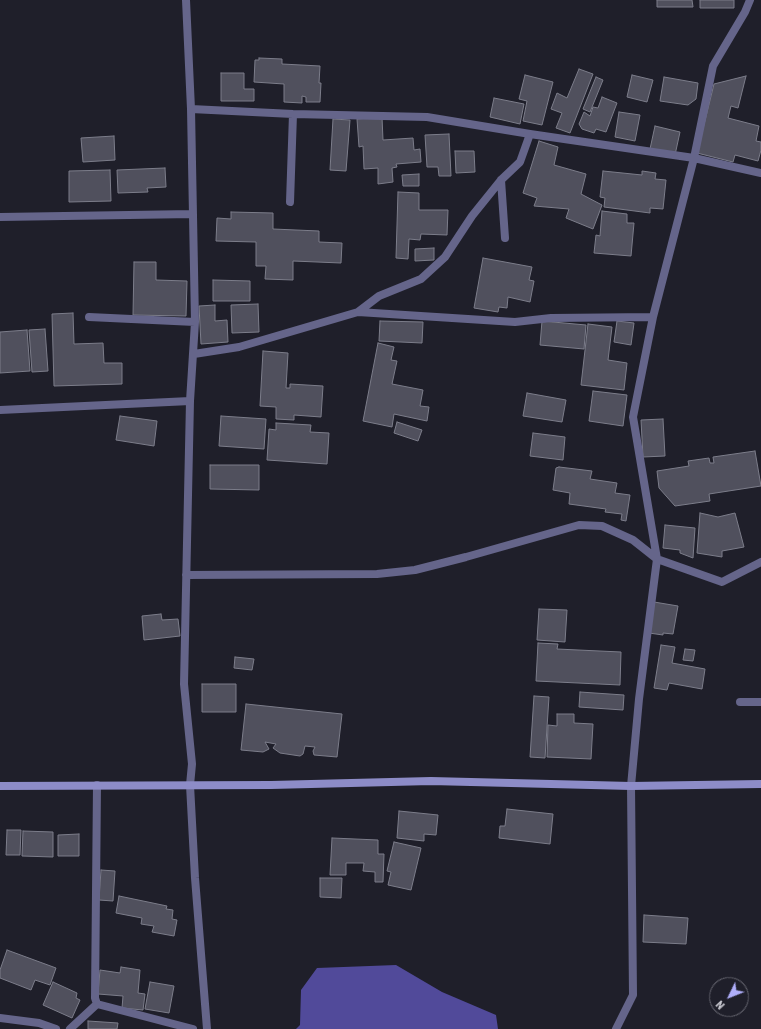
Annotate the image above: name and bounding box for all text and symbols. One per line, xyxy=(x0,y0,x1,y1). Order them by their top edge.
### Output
north arrow xyxy=(709,977,749,1017)
text: N xyxy=(714,998,728,1012)

